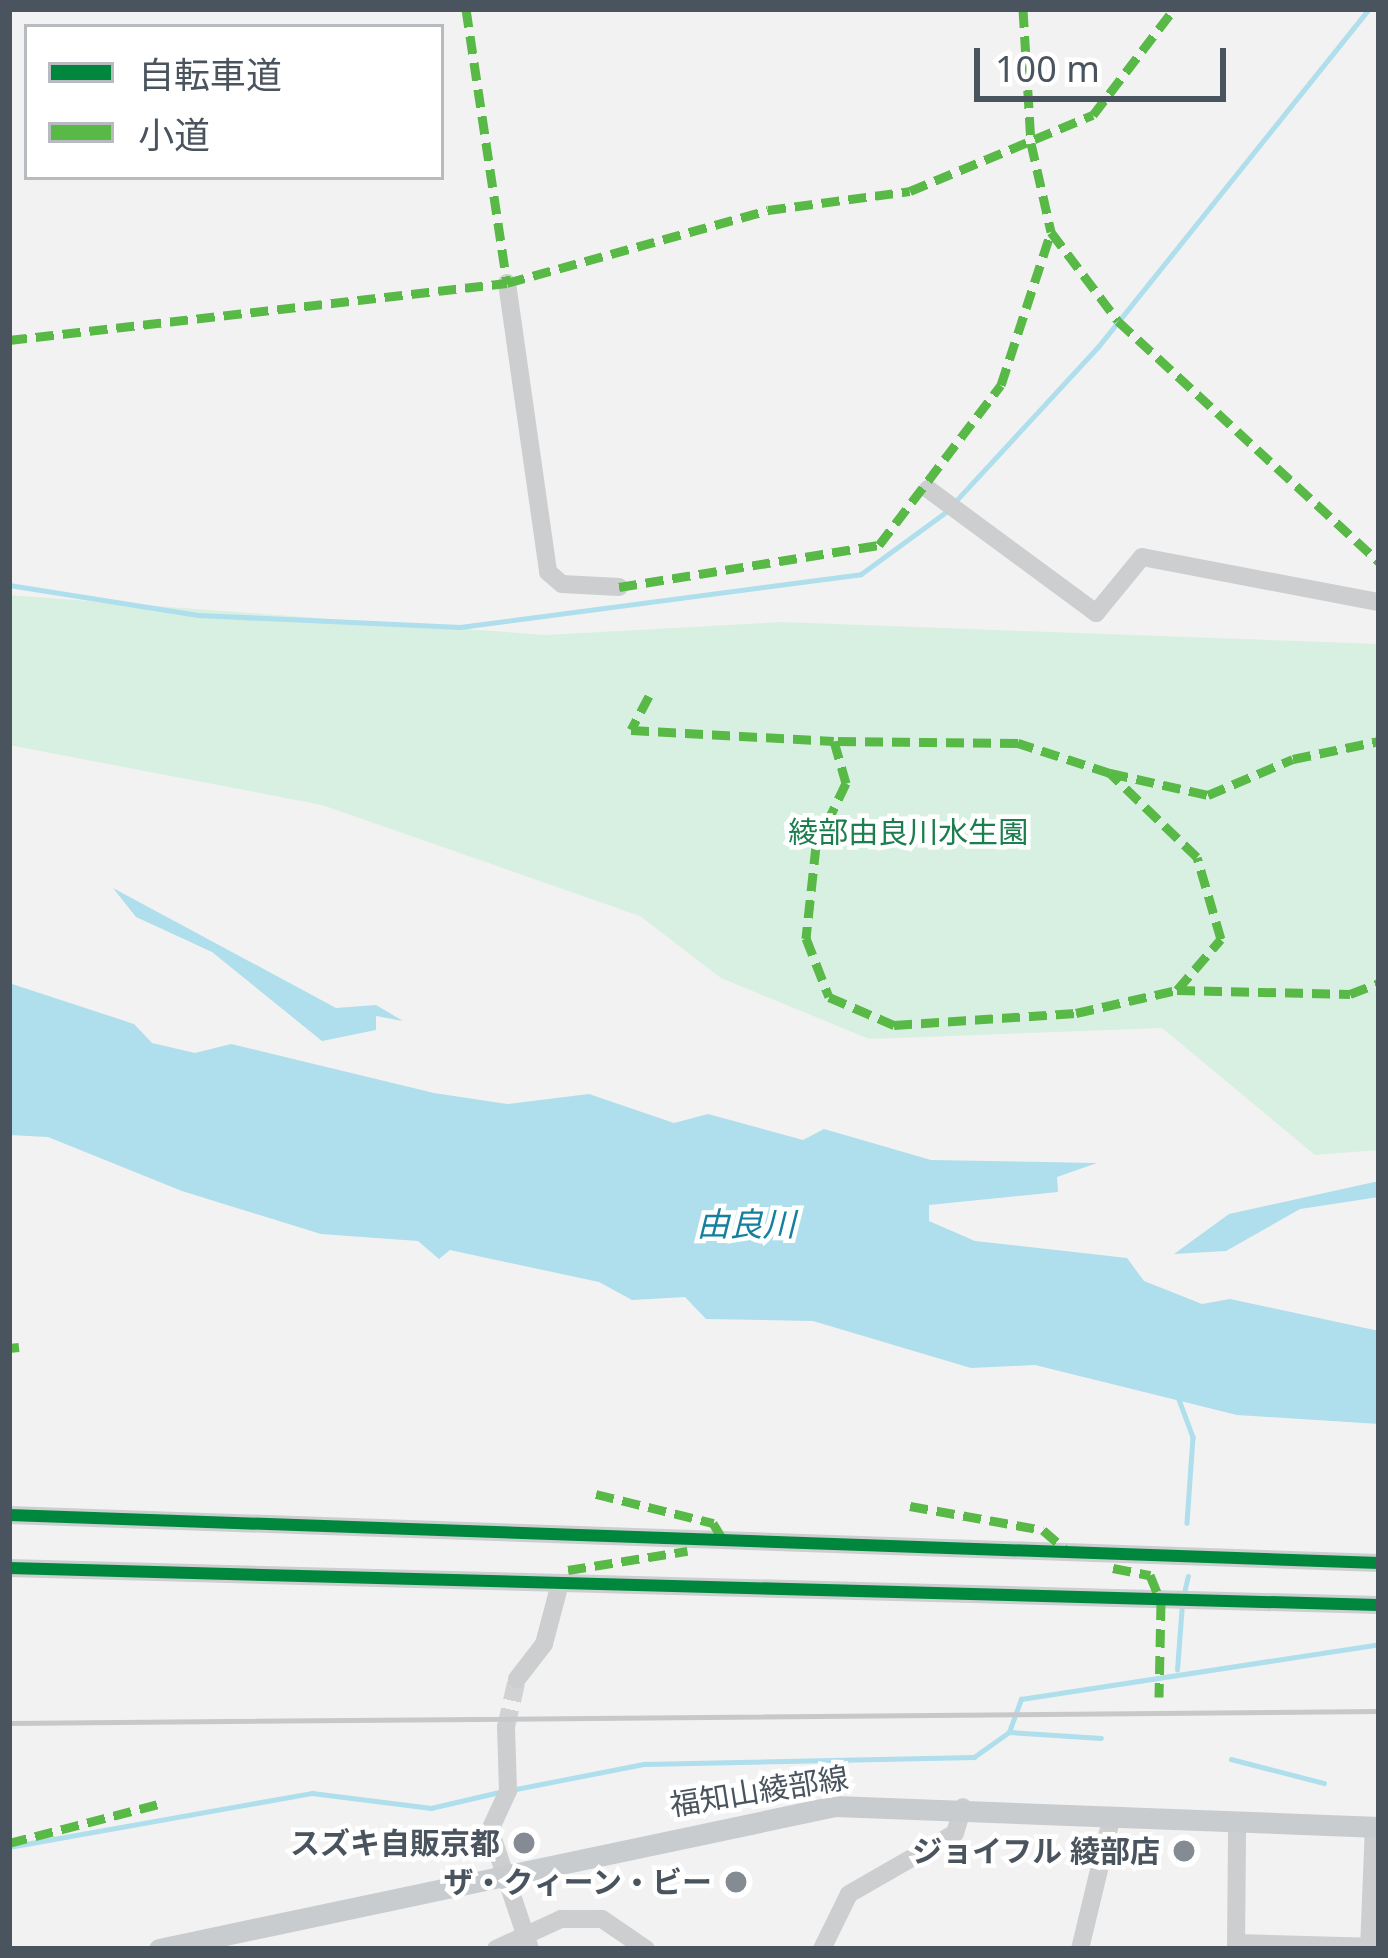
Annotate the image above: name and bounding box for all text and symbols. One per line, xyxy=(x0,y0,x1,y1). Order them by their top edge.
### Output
legend xyxy=(24,24,444,180)
scale bar xyxy=(980,24,1232,98)
text: 100 m xyxy=(995,44,1100,93)
text: 自転車道 xyxy=(138,50,282,99)
text: 小道 xyxy=(138,110,210,159)
park label: 綾部由良川水生園 xyxy=(788,814,1028,850)
water label: 由良川 xyxy=(697,1204,795,1244)
street label: 福知山綾部線 xyxy=(667,1759,851,1823)
place label: スズキ自販京都 xyxy=(290,1825,500,1861)
marker: スズキ自販京都 xyxy=(511,1830,537,1856)
place label: ジョイフル 綾部店 xyxy=(912,1833,1160,1869)
marker: ジョイフル 綾部店 xyxy=(1171,1838,1197,1864)
place label: ザ・クィーン・ビー xyxy=(442,1864,712,1900)
marker: ザ・クィーン・ビー xyxy=(723,1869,749,1895)

